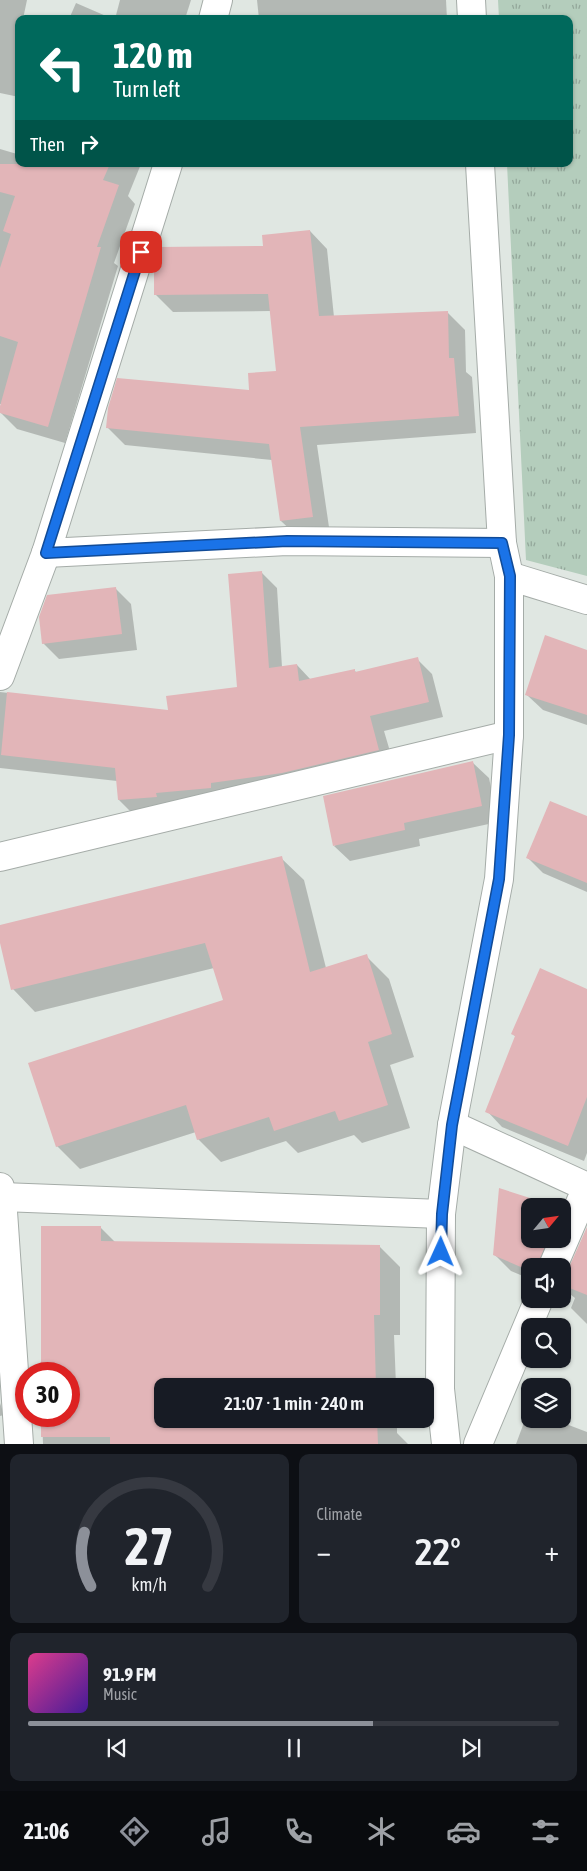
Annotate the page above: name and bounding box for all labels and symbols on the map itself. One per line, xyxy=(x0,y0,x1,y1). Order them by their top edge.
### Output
pin xyxy=(120,231,162,273)
north arrow xyxy=(521,1198,571,1248)
position arrow xyxy=(414,1225,466,1277)
speed limit sign: 30 xyxy=(15,1362,80,1427)

